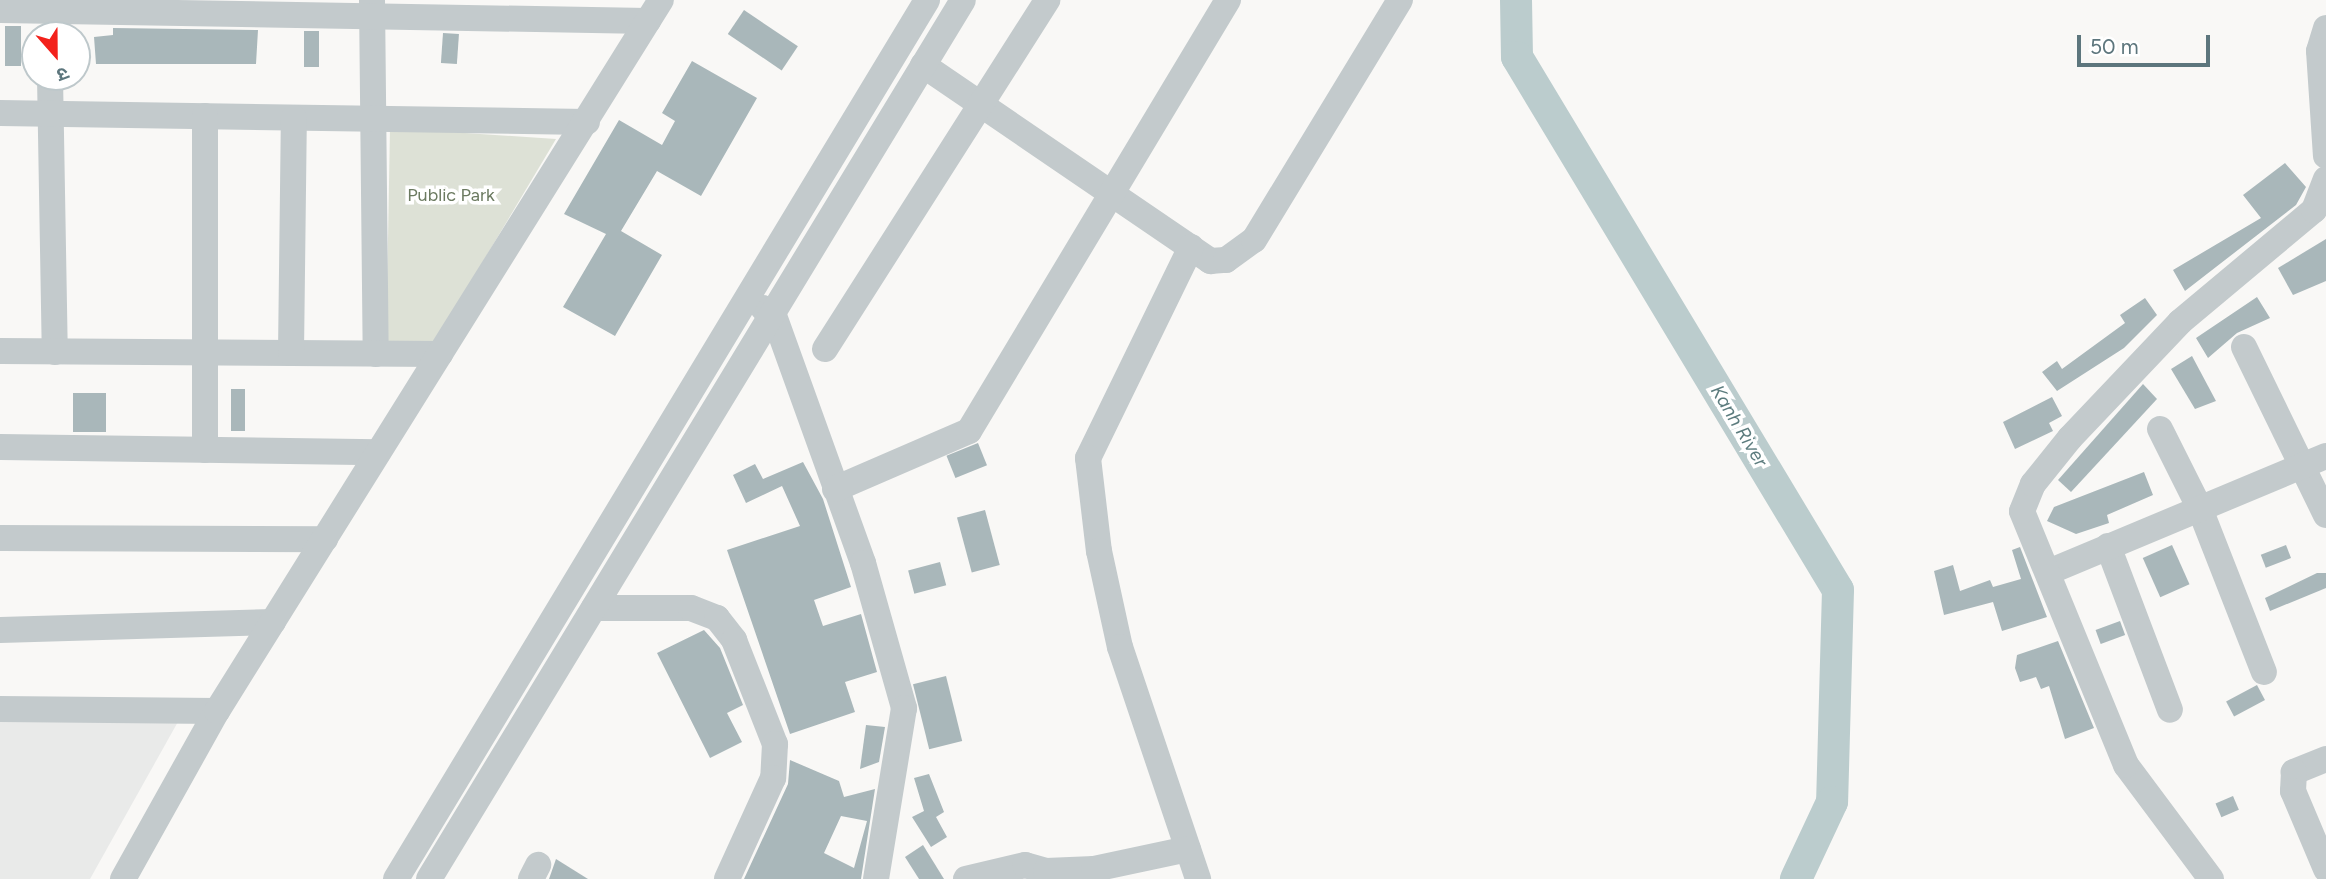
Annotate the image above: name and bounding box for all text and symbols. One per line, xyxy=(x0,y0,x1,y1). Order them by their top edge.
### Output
north arrow xyxy=(21,21,91,91)
scale bar xyxy=(2081,21,2214,65)
text: 50 m xyxy=(2090,34,2139,59)
text: उ xyxy=(54,61,72,87)
park label: Public Park xyxy=(407,184,495,206)
water label: Kanh River xyxy=(1706,381,1772,471)

